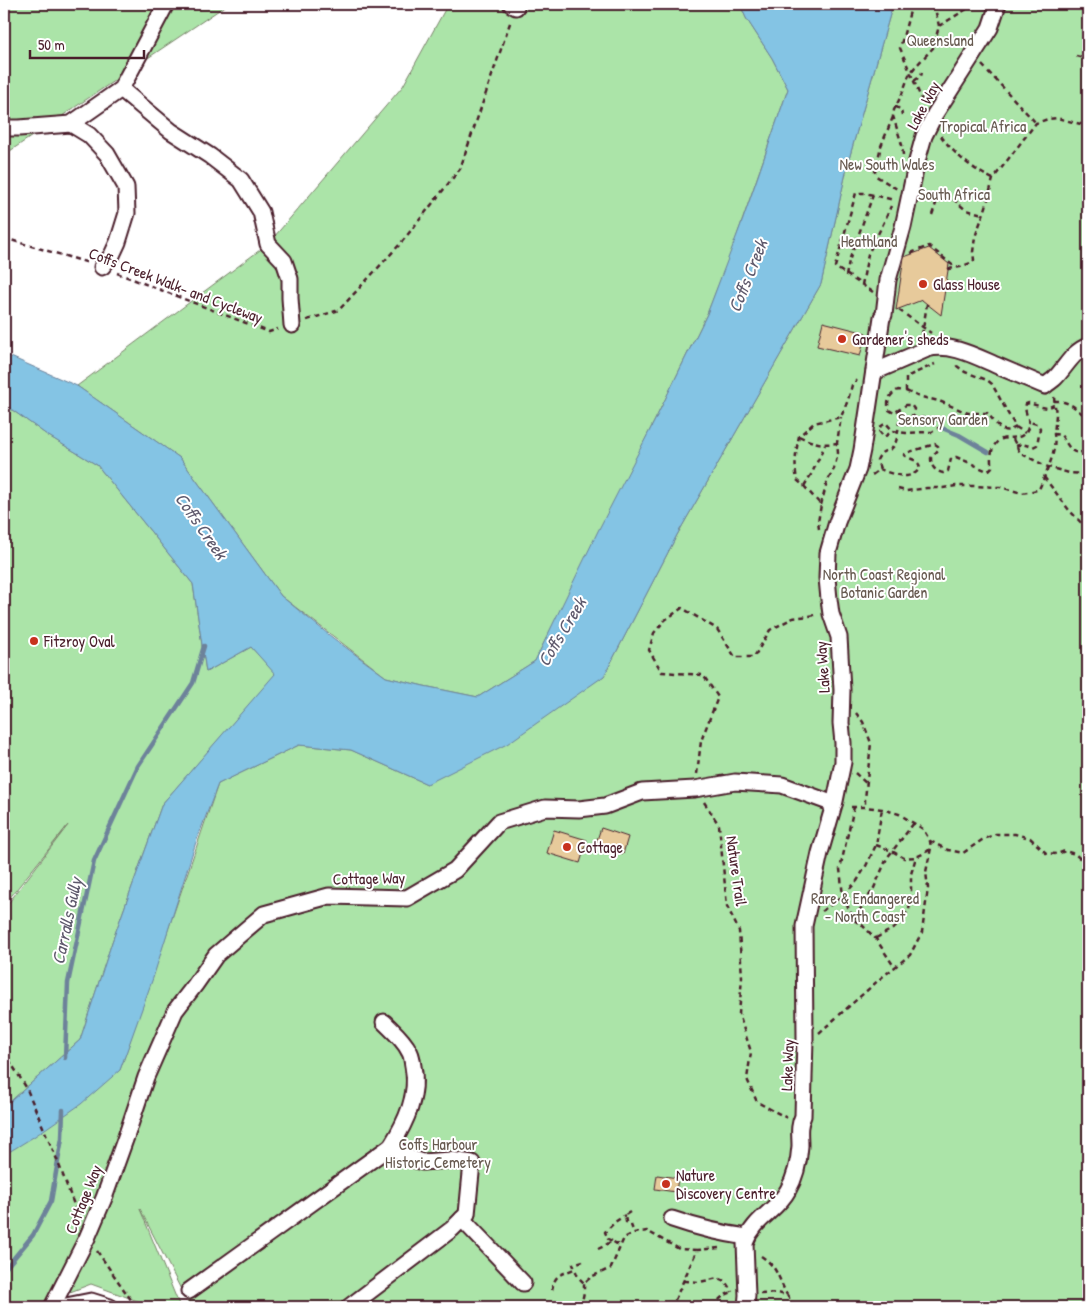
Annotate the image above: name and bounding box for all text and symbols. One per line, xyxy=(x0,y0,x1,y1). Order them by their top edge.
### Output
scale bar xyxy=(30,28,144,60)
park label: Queensland xyxy=(906,29,974,51)
text: 50 m xyxy=(38,34,65,55)
street label: Lake Way xyxy=(901,77,945,133)
park label: Tropical Africa xyxy=(940,115,1026,137)
park label: New South Wales xyxy=(840,153,934,175)
park label: South Africa xyxy=(918,183,990,205)
park label: Heathland xyxy=(841,230,897,252)
water label: Coffs Creek xyxy=(722,234,774,316)
street label: Coffs Creek Walk- and Cycleway xyxy=(86,242,266,328)
place label: Glass House xyxy=(933,273,1001,295)
marker: Glass House xyxy=(917,278,929,290)
place label: Gardener's sheds xyxy=(852,328,949,350)
marker: Gardener's sheds xyxy=(836,333,848,345)
park label: Sensory Garden xyxy=(898,408,988,430)
water label: Coffs Creek xyxy=(169,487,234,565)
park label: North Coast Regional Botanic Garden xyxy=(823,563,946,603)
water label: Coffs Creek xyxy=(531,591,593,671)
place label: Fitzroy Oval xyxy=(43,630,116,652)
marker: Fitzroy Oval xyxy=(28,635,40,647)
street label: Lake Way xyxy=(809,640,835,694)
street label: Nature Trail xyxy=(721,834,753,908)
place label: Cottage xyxy=(577,836,624,858)
marker: Cottage xyxy=(561,841,573,853)
street label: Cottage Way xyxy=(333,866,406,890)
water label: Carralls Gully xyxy=(45,873,88,966)
park label: Rare & Endangered - North Coast xyxy=(811,887,919,927)
street label: Lake Way xyxy=(775,1038,799,1091)
park label: Coffs Harbour Historic Cemetery xyxy=(385,1133,491,1173)
street label: Cottage Way xyxy=(59,1161,107,1237)
place label: Nature Discovery Centre xyxy=(676,1164,776,1204)
marker: Nature Discovery Centre xyxy=(660,1178,672,1190)

